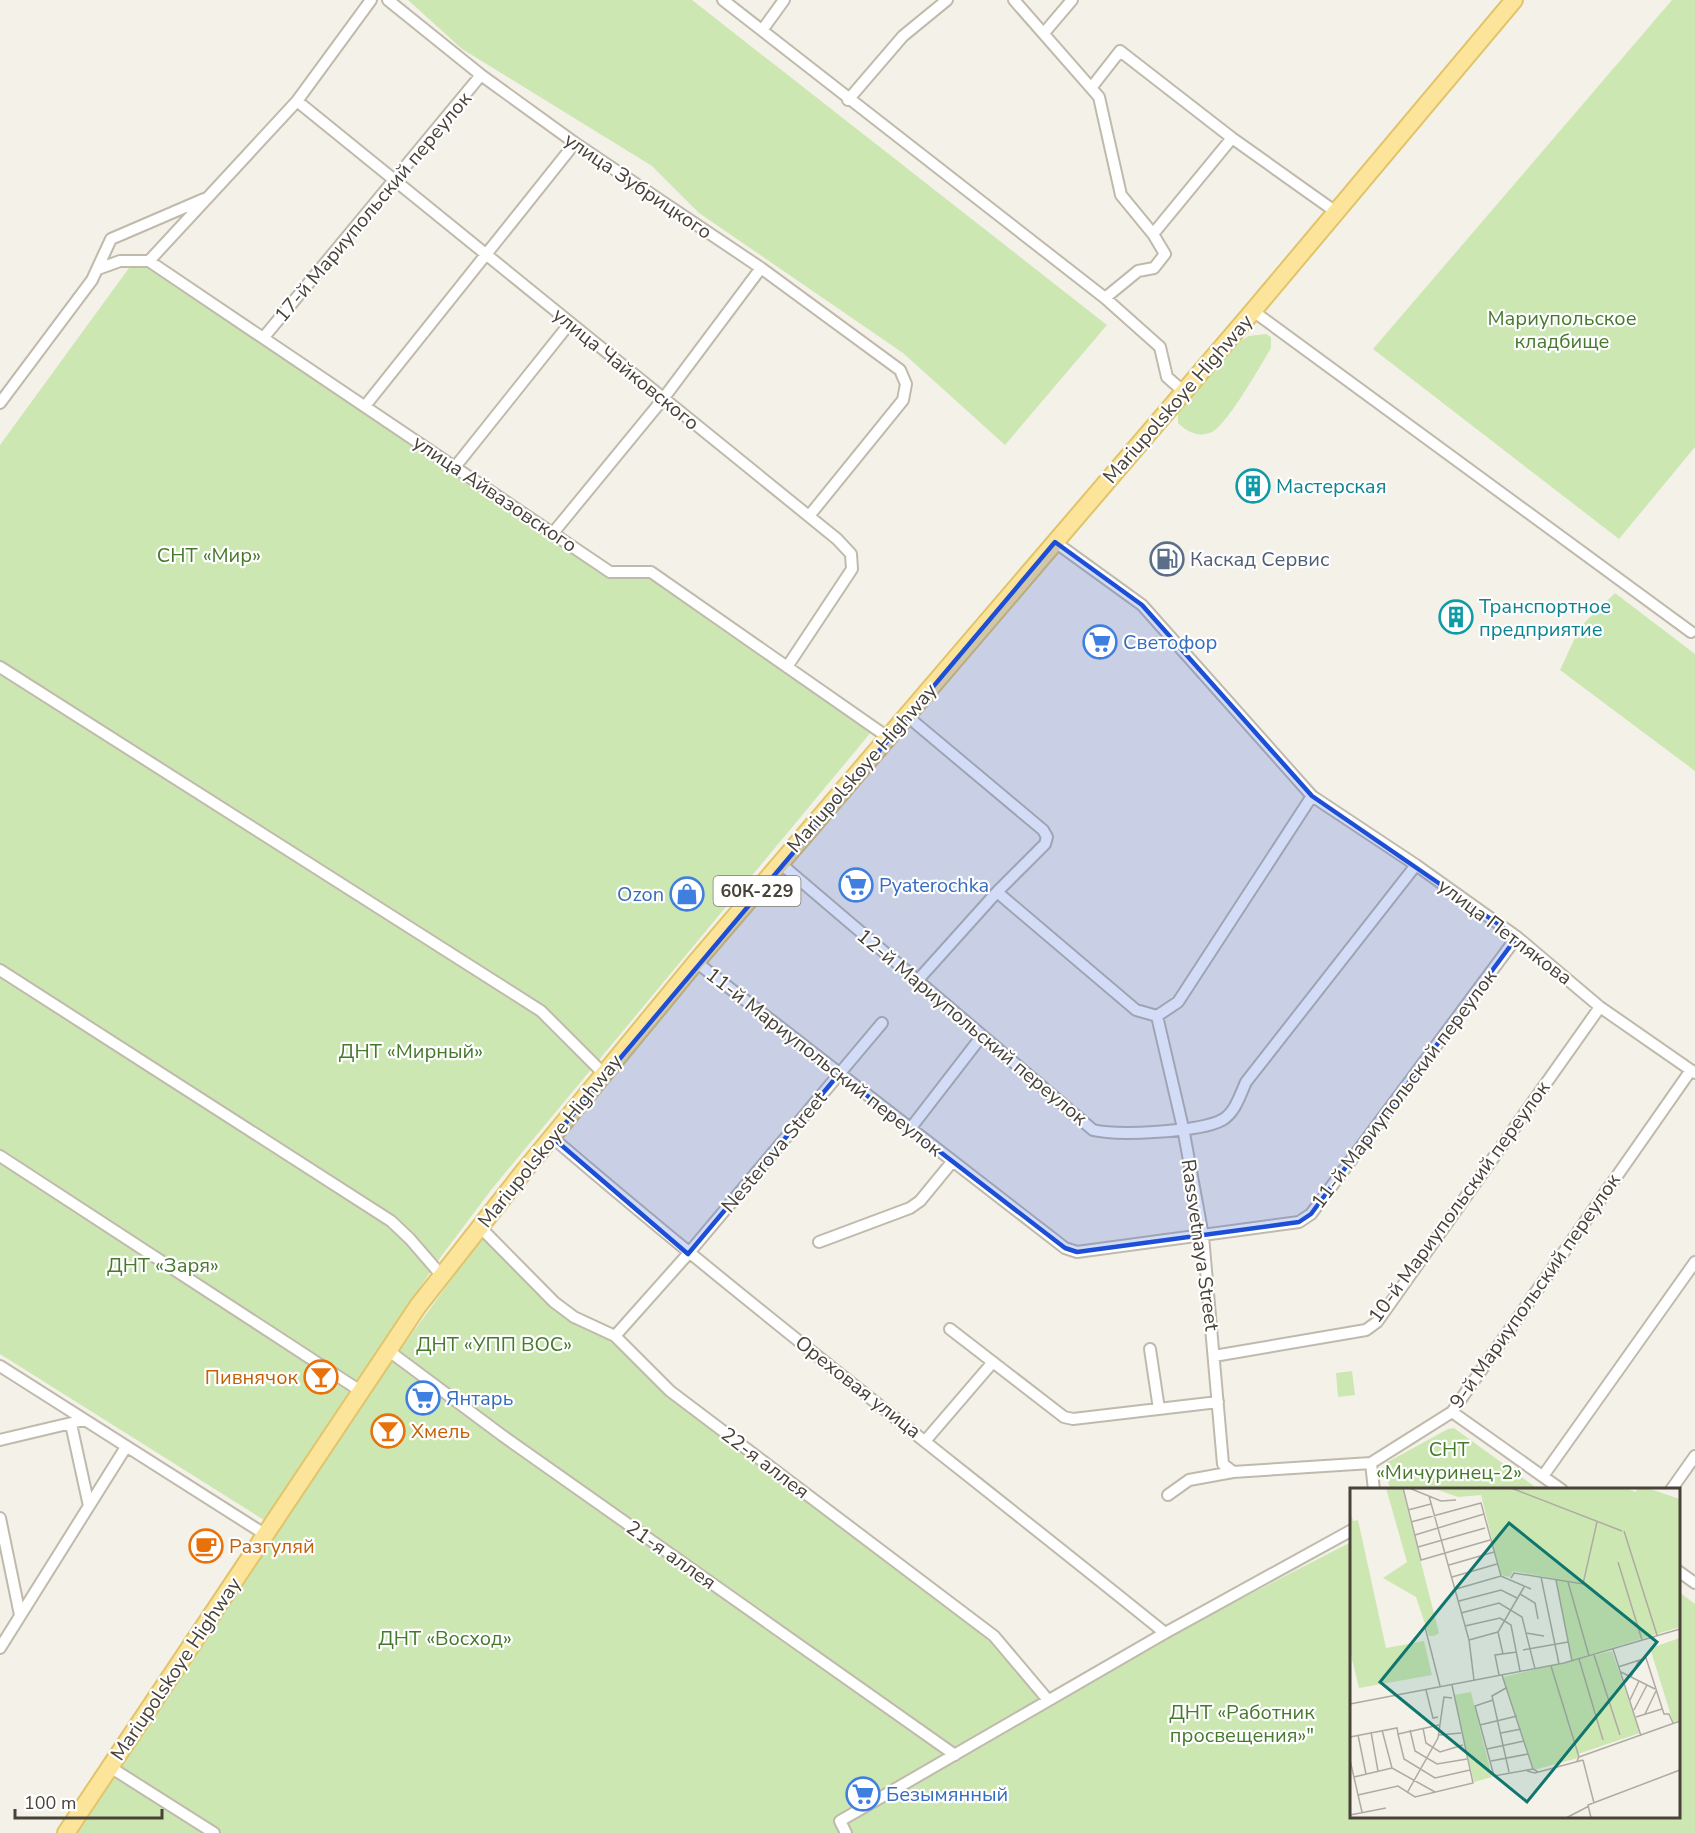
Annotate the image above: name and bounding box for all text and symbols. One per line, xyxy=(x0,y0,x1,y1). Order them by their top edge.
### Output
street label: 17-й Мариупольский переулок xyxy=(268,86,478,328)
street label: улица Зубрицкого xyxy=(559,126,717,246)
street label: улица Чайковского xyxy=(547,302,705,436)
park label: Мариупольское кладбище xyxy=(1487,305,1637,355)
street label: Mariupolskoye Highway xyxy=(1097,308,1259,489)
street label: улица Айвазовского xyxy=(408,429,582,559)
building icon: Мастерская xyxy=(1235,468,1271,504)
place label: Мастерская xyxy=(1276,473,1386,500)
fuel station icon: Каскад Сервис xyxy=(1149,541,1185,577)
park label: СНТ «Мир» xyxy=(157,542,261,569)
place label: Каскад Сервис xyxy=(1190,546,1329,573)
place label: Транспортное предприятие xyxy=(1479,593,1611,643)
building icon: Транспортное предприятие xyxy=(1438,599,1474,635)
supermarket icon: Светофор xyxy=(1082,624,1118,660)
place label: Светофор xyxy=(1123,629,1217,656)
street label: Mariupolskoye Highway xyxy=(781,677,943,858)
supermarket icon: Pyaterochka xyxy=(838,867,874,903)
place label: Pyaterochka xyxy=(879,872,989,899)
street label: улица Петлякова xyxy=(1432,873,1578,991)
shop icon: Ozon xyxy=(669,876,705,912)
road number: 60К-229 xyxy=(714,876,801,906)
place label: Ozon xyxy=(617,881,664,908)
street label: 12-й Мариупольский переулок xyxy=(851,922,1093,1132)
street label: 11-й Мариупольский переулок xyxy=(700,961,948,1163)
street label: 11-й Мариупольский переулок xyxy=(1305,963,1503,1214)
park label: ДНТ «Мирный» xyxy=(339,1038,483,1065)
street label: Mariupolskoye Highway xyxy=(472,1048,629,1233)
street label: 10-й Мариупольский переулок xyxy=(1362,1075,1556,1328)
street label: Nesterova Street xyxy=(715,1085,833,1218)
street label: Rassvetnaya Street xyxy=(1175,1157,1226,1334)
street label: 9-й Мариупольский переулок xyxy=(1443,1168,1627,1414)
park label: ДНТ «Заря» xyxy=(107,1252,219,1279)
street label: Ореховая улица xyxy=(789,1329,927,1445)
park label: ДНТ «УПП ВОС» xyxy=(416,1331,572,1358)
bar icon: Пивнячок xyxy=(303,1359,339,1395)
place label: Пивнячок xyxy=(205,1364,298,1391)
supermarket icon: Янтарь xyxy=(405,1380,441,1416)
place label: Янтарь xyxy=(446,1385,513,1412)
bar icon: Хмель xyxy=(370,1413,406,1449)
place label: Хмель xyxy=(411,1418,470,1445)
street label: 22-я аллея xyxy=(715,1421,815,1505)
park label: СНТ «Мичуринец-2» xyxy=(1376,1436,1522,1486)
inset map xyxy=(1350,1488,1680,1818)
street label: 21-я аллея xyxy=(621,1514,721,1596)
cafe icon: Разгуляй xyxy=(188,1528,224,1564)
place label: Разгуляй xyxy=(229,1533,315,1560)
street label: Mariupolskoye Highway xyxy=(104,1571,248,1766)
park label: ДНТ «Восход» xyxy=(378,1625,512,1652)
park label: ДНТ «Работник просвещения»" xyxy=(1169,1699,1315,1749)
supermarket icon: Безымянный xyxy=(845,1776,881,1812)
place label: Безымянный xyxy=(886,1781,1008,1808)
scale bar xyxy=(15,1782,162,1820)
text: 100 m xyxy=(24,1791,76,1815)

